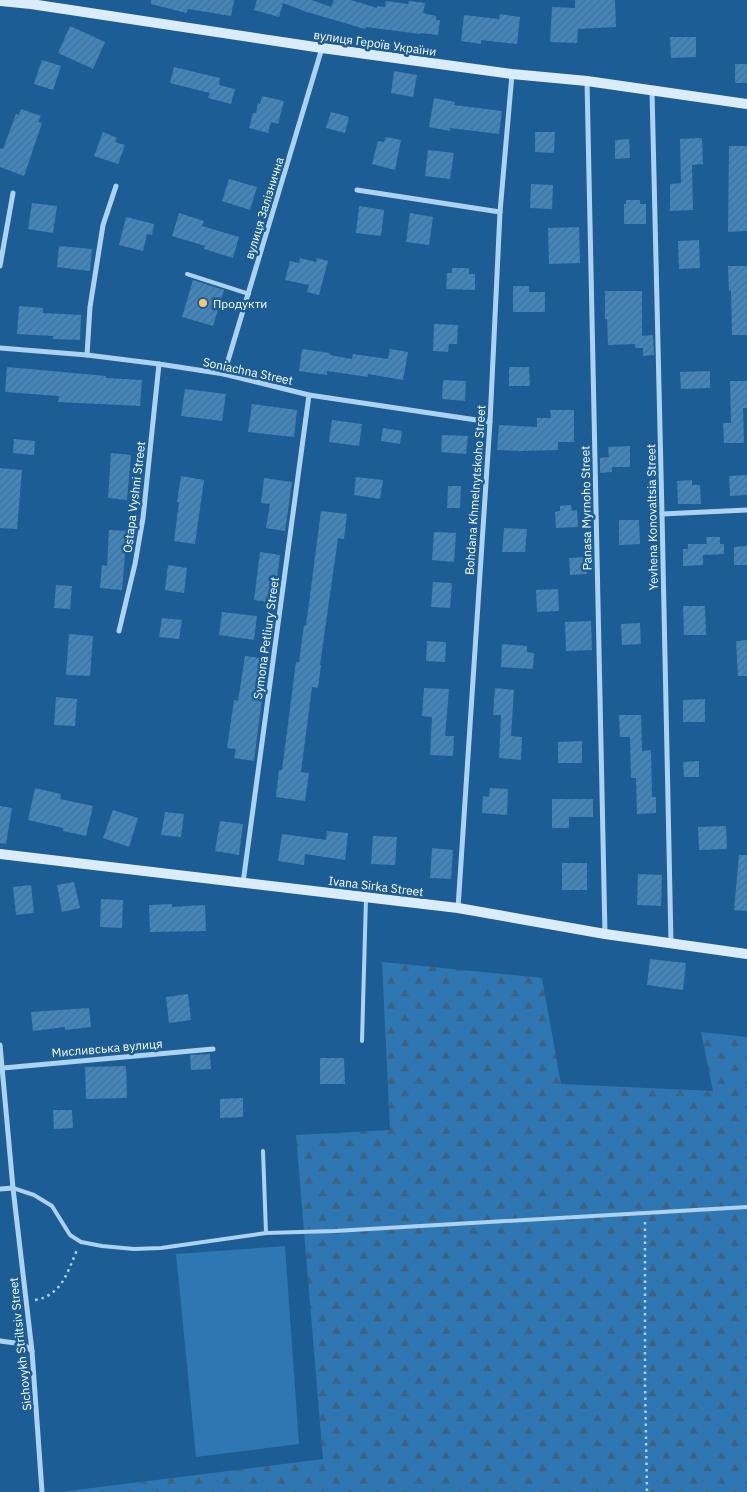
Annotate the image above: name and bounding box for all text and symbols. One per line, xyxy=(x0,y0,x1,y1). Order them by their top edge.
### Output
street label: вулиця Героїв України xyxy=(313,27,437,59)
street label: вулиця Залізнична xyxy=(241,154,287,261)
place label: Продукти xyxy=(213,296,267,311)
marker: Продукти xyxy=(197,297,209,309)
street label: Soniachna Street xyxy=(202,354,294,388)
street label: Bohdana Khmelnytskoho Street xyxy=(462,404,488,576)
street label: Ostapa Vyshni Street xyxy=(120,440,148,554)
street label: Yevhena Konovaltsia Street xyxy=(643,444,661,590)
street label: Panasa Myrnoho Street xyxy=(577,445,595,571)
street label: Symona Petliury Street xyxy=(250,576,282,700)
street label: Ivana Sirka Street xyxy=(328,873,424,899)
street label: Мисливська вулиця xyxy=(51,1036,163,1060)
street label: Sichovykh Striltsiv Street xyxy=(6,1277,34,1411)

